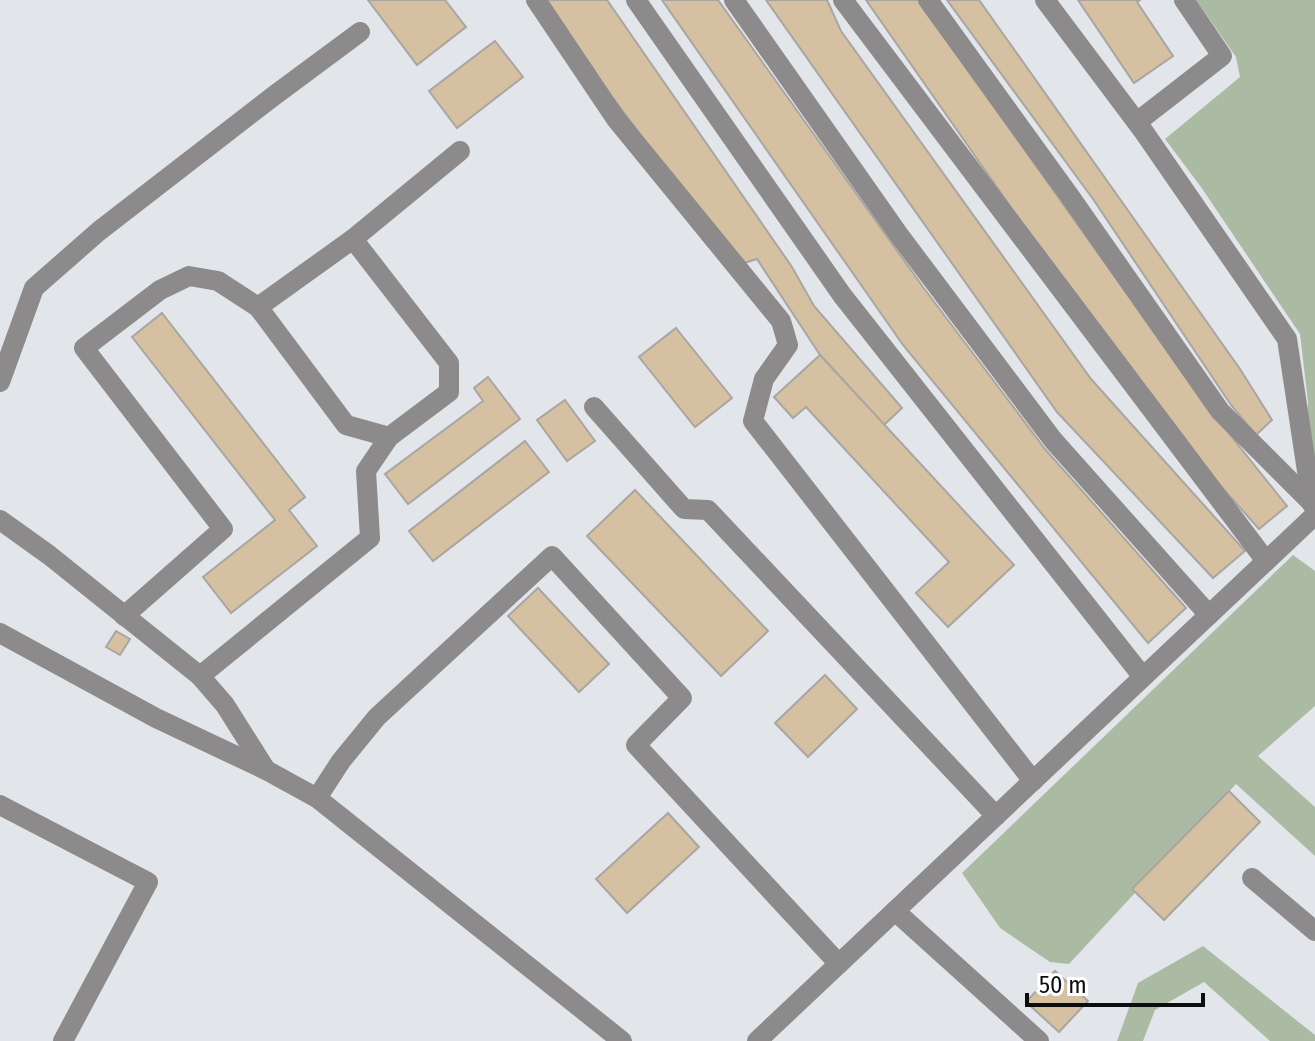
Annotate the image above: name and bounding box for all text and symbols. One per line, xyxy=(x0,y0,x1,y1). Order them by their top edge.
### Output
scale bar xyxy=(1027,957,1203,1007)
text: 50 m xyxy=(1039,971,1087,999)

